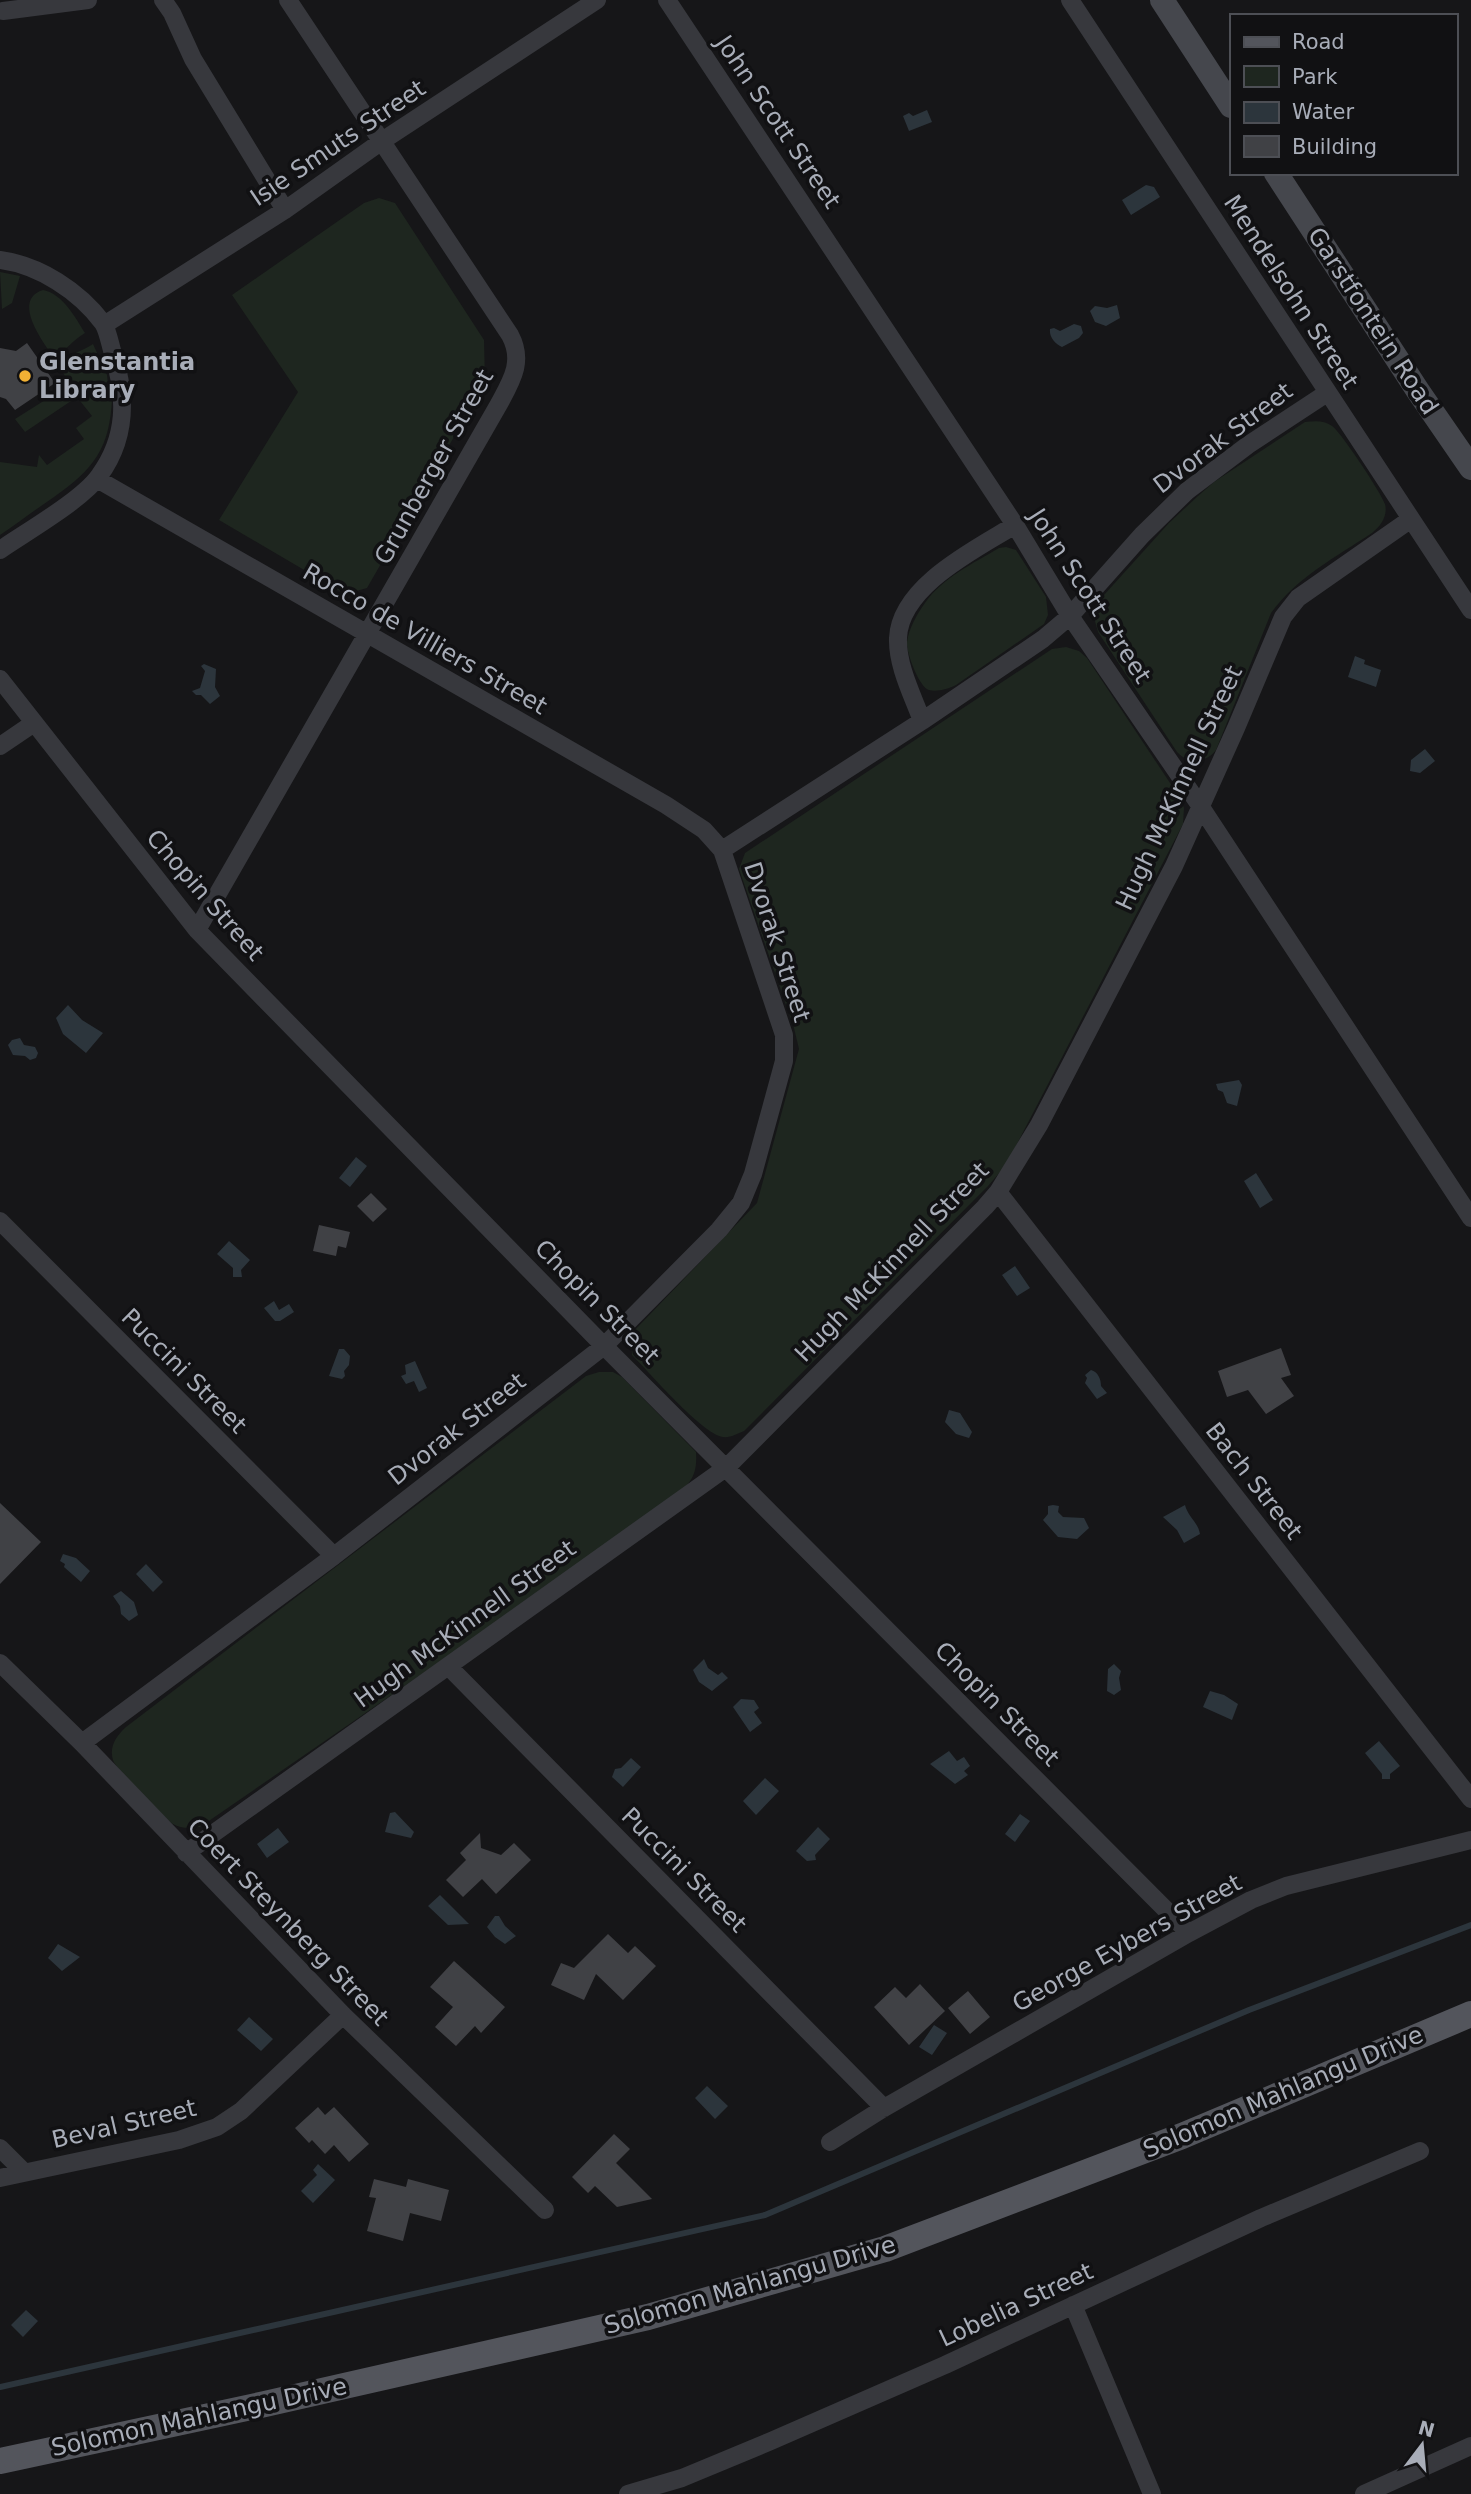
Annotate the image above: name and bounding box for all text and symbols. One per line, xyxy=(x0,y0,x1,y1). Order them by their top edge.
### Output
legend xyxy=(1230,14,1457,175)
street label: John Scott Street xyxy=(709,29,846,214)
text: Road xyxy=(1292,30,1345,54)
text: Park xyxy=(1292,65,1338,89)
street label: Isie Smuts Street xyxy=(245,74,431,212)
text: Water xyxy=(1292,100,1354,124)
text: Building xyxy=(1292,135,1377,159)
street label: Mendelsohn Street xyxy=(1218,190,1364,394)
street label: Garstfontein Road xyxy=(1302,222,1444,420)
place label: Glenstantia Library xyxy=(39,348,195,404)
street label: Grunberger Street xyxy=(369,365,499,569)
marker: Glenstantia Library xyxy=(17,368,33,384)
street label: Dvorak Street xyxy=(1148,377,1298,499)
street label: John Scott Street xyxy=(1022,502,1157,688)
street label: Rocco de Villiers Street xyxy=(298,558,552,720)
street label: Hugh McKinnell Street xyxy=(1110,661,1248,915)
street label: Chopin Street xyxy=(141,824,269,966)
street label: Dvorak Street xyxy=(738,859,816,1025)
street label: Hugh McKinnell Street xyxy=(789,1156,995,1368)
street label: Chopin Street xyxy=(529,1234,665,1370)
street label: Puccini Street xyxy=(116,1303,252,1439)
street label: Dvorak Street xyxy=(383,1367,531,1491)
street label: Bach Street xyxy=(1200,1417,1308,1545)
street label: Hugh McKinnell Street xyxy=(349,1534,581,1714)
street label: Chopin Street xyxy=(929,1636,1065,1772)
street label: Puccini Street xyxy=(616,1802,752,1938)
street label: Coert Steynberg Street xyxy=(182,1813,394,2031)
street label: George Eybers Street xyxy=(1008,1868,1246,2018)
street label: Solomon Mahlangu Drive xyxy=(1139,2020,1427,2164)
street label: Beval Street xyxy=(49,2094,199,2154)
street label: Solomon Mahlangu Drive xyxy=(601,2230,899,2340)
street label: Lobelia Street xyxy=(935,2257,1097,2353)
street label: Solomon Mahlangu Drive xyxy=(49,2372,349,2462)
north arrow xyxy=(1387,2410,1457,2480)
text: N xyxy=(1416,2416,1437,2441)

